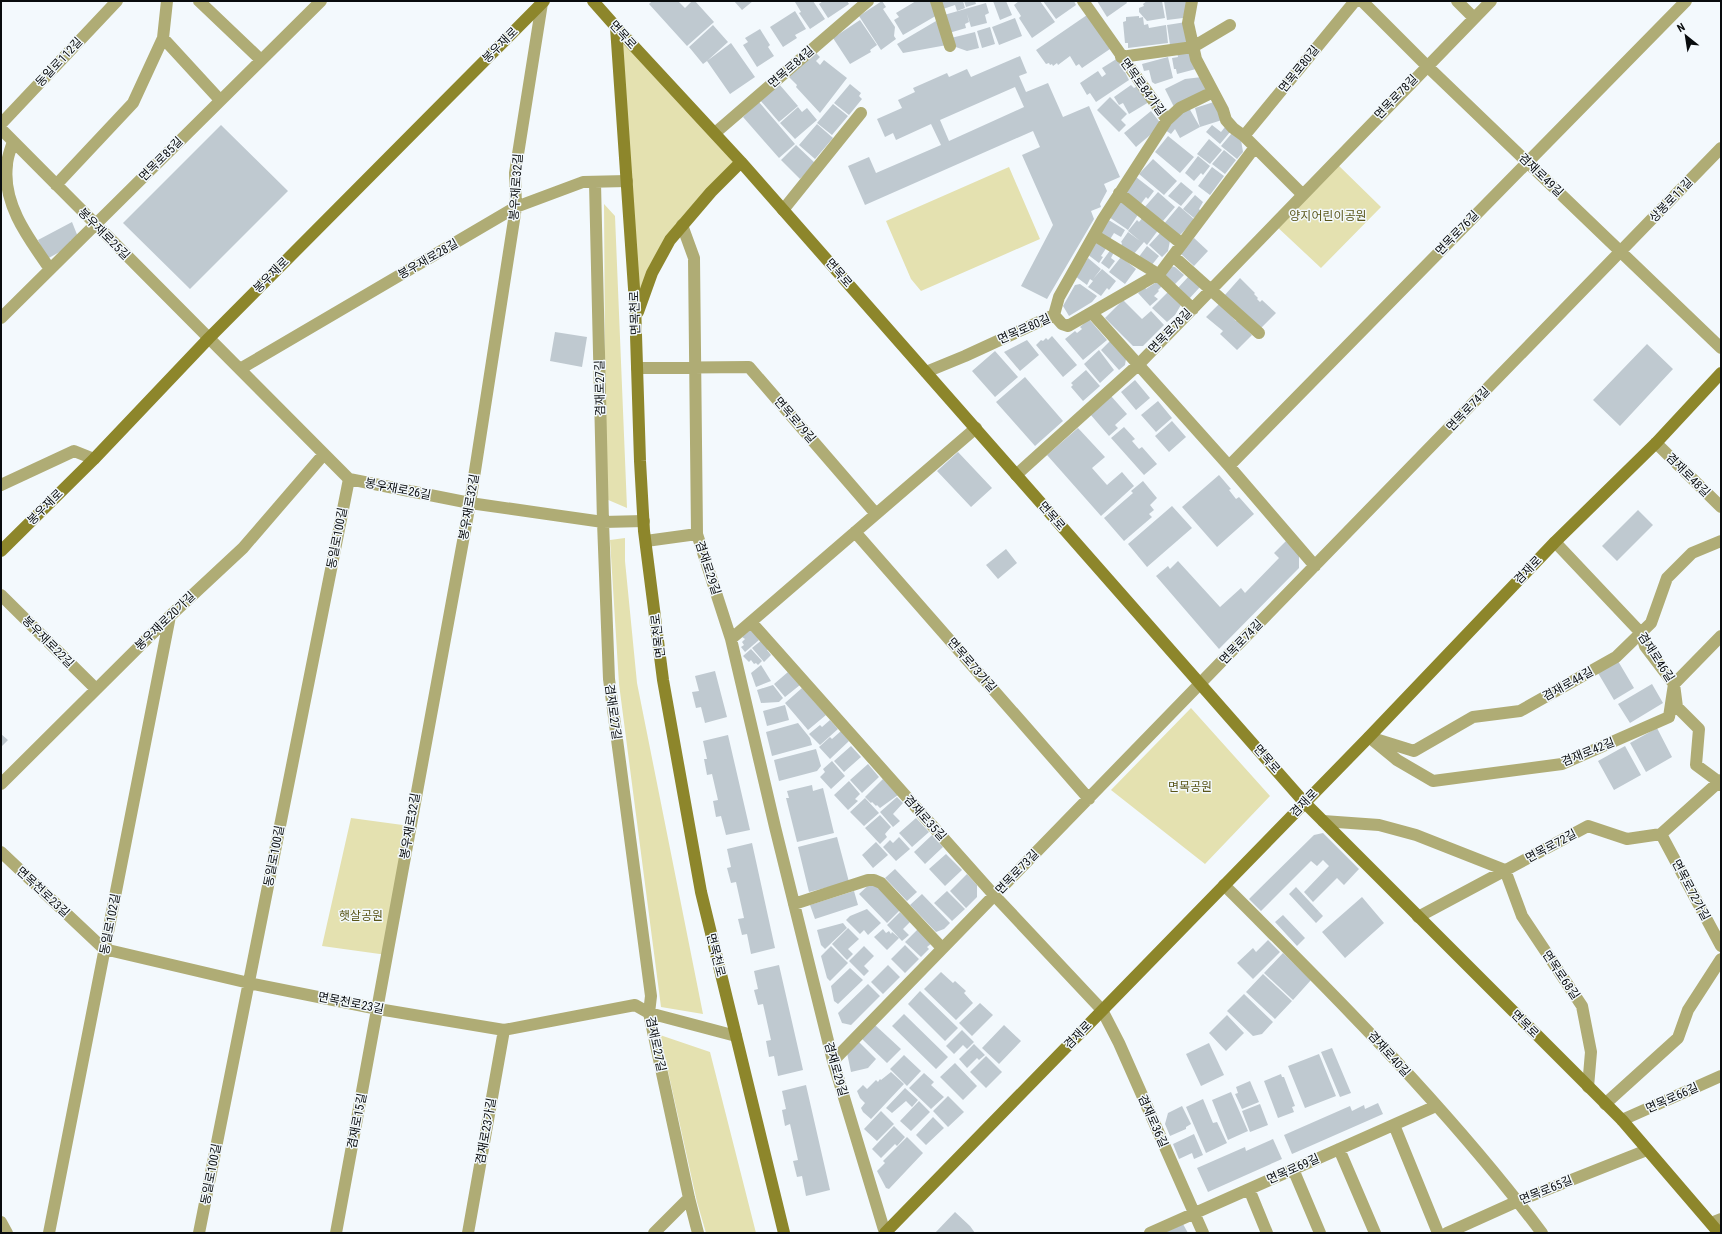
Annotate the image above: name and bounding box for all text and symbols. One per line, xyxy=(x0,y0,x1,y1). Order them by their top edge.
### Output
north arrow xyxy=(1666,16,1706,56)
street label: 면목로 xyxy=(607,18,639,52)
text: N xyxy=(1675,20,1688,35)
street label: 봉우재로 xyxy=(479,24,521,66)
street label: 동일로112길 xyxy=(33,35,85,89)
street label: 면목로84길 xyxy=(765,43,817,91)
street label: 면목로80길 xyxy=(1276,43,1322,95)
street label: 면목로84가길 xyxy=(1118,56,1168,118)
street label: 면목로78길 xyxy=(1372,72,1420,122)
street label: 면목로85길 xyxy=(136,134,186,184)
street label: 겸재로49길 xyxy=(1516,151,1566,199)
street label: 봉우재로32길 xyxy=(507,153,525,221)
street label: 상봉로11길 xyxy=(1647,175,1695,225)
street label: 봉우재로25길 xyxy=(75,205,133,263)
street label: 면목로76길 xyxy=(1433,208,1481,258)
park label: 양지어린이공원 xyxy=(1289,209,1367,223)
street label: 봉우재로28길 xyxy=(395,236,461,282)
street label: 봉우재로 xyxy=(250,254,292,296)
street label: 면목로 xyxy=(823,256,855,290)
street label: 면목천로 xyxy=(627,291,643,335)
street label: 면목로78길 xyxy=(1146,306,1194,356)
street label: 면목로80길 xyxy=(996,311,1052,347)
street label: 겸재로27길 xyxy=(593,360,607,416)
street label: 면목로74길 xyxy=(1444,384,1492,434)
street label: 면목로79길 xyxy=(771,394,819,446)
street label: 겸재로48길 xyxy=(1663,450,1713,500)
street label: 봉우재로32길 xyxy=(456,473,482,541)
street label: 봉우재로26길 xyxy=(364,476,432,502)
street label: 봉우재로 xyxy=(24,486,66,528)
street label: 면목로 xyxy=(1036,499,1068,533)
street label: 동일로100길 xyxy=(324,506,350,570)
street label: 겸재로29길 xyxy=(693,539,723,597)
street label: 겸재로 xyxy=(1511,553,1545,587)
street label: 봉우재로20가길 xyxy=(132,589,198,653)
street label: 봉우재로22길 xyxy=(19,613,77,671)
street label: 면목천로 xyxy=(648,613,668,659)
street label: 면목로74길 xyxy=(1217,617,1265,667)
street label: 겸재로46길 xyxy=(1635,630,1677,684)
street label: 면목로73가길 xyxy=(945,635,999,695)
street label: 겸재로44길 xyxy=(1540,664,1596,704)
street label: 겸재로27길 xyxy=(602,683,624,741)
street label: 겸재로42길 xyxy=(1559,735,1617,769)
street label: 면목로 xyxy=(1251,742,1283,776)
park label: 면목공원 xyxy=(1168,780,1212,794)
street label: 겸재로 xyxy=(1287,786,1321,820)
street label: 봉우재로32길 xyxy=(397,792,423,860)
street label: 겸재로35길 xyxy=(901,793,949,843)
street label: 동일로100길 xyxy=(261,824,287,888)
street label: 면목로72길 xyxy=(1523,827,1579,865)
street label: 면목로73길 xyxy=(993,847,1041,897)
street label: 면목로72가길 xyxy=(1669,857,1713,923)
street label: 면목천로23길 xyxy=(14,864,72,920)
street label: 동일로102길 xyxy=(97,892,123,956)
park label: 햇살공원 xyxy=(339,909,383,923)
street label: 면목천로 xyxy=(704,932,728,978)
street label: 면목로68길 xyxy=(1540,948,1582,1002)
street label: 면목천로23길 xyxy=(317,990,385,1016)
street label: 면목로 xyxy=(1508,1007,1542,1041)
street label: 겸재로27길 xyxy=(643,1015,669,1073)
street label: 겸재로 xyxy=(1061,1018,1095,1052)
street label: 겸재로40길 xyxy=(1365,1029,1413,1079)
street label: 겸재로29길 xyxy=(822,1040,850,1098)
street label: 면목로66길 xyxy=(1644,1080,1700,1116)
street label: 겸재로15길 xyxy=(345,1092,369,1150)
street label: 겸재로36길 xyxy=(1135,1093,1171,1149)
street label: 겸재로23가길 xyxy=(473,1097,499,1165)
street label: 동일로100길 xyxy=(198,1142,224,1206)
street label: 면목로69길 xyxy=(1265,1151,1321,1187)
street label: 면목로65길 xyxy=(1517,1173,1575,1207)

